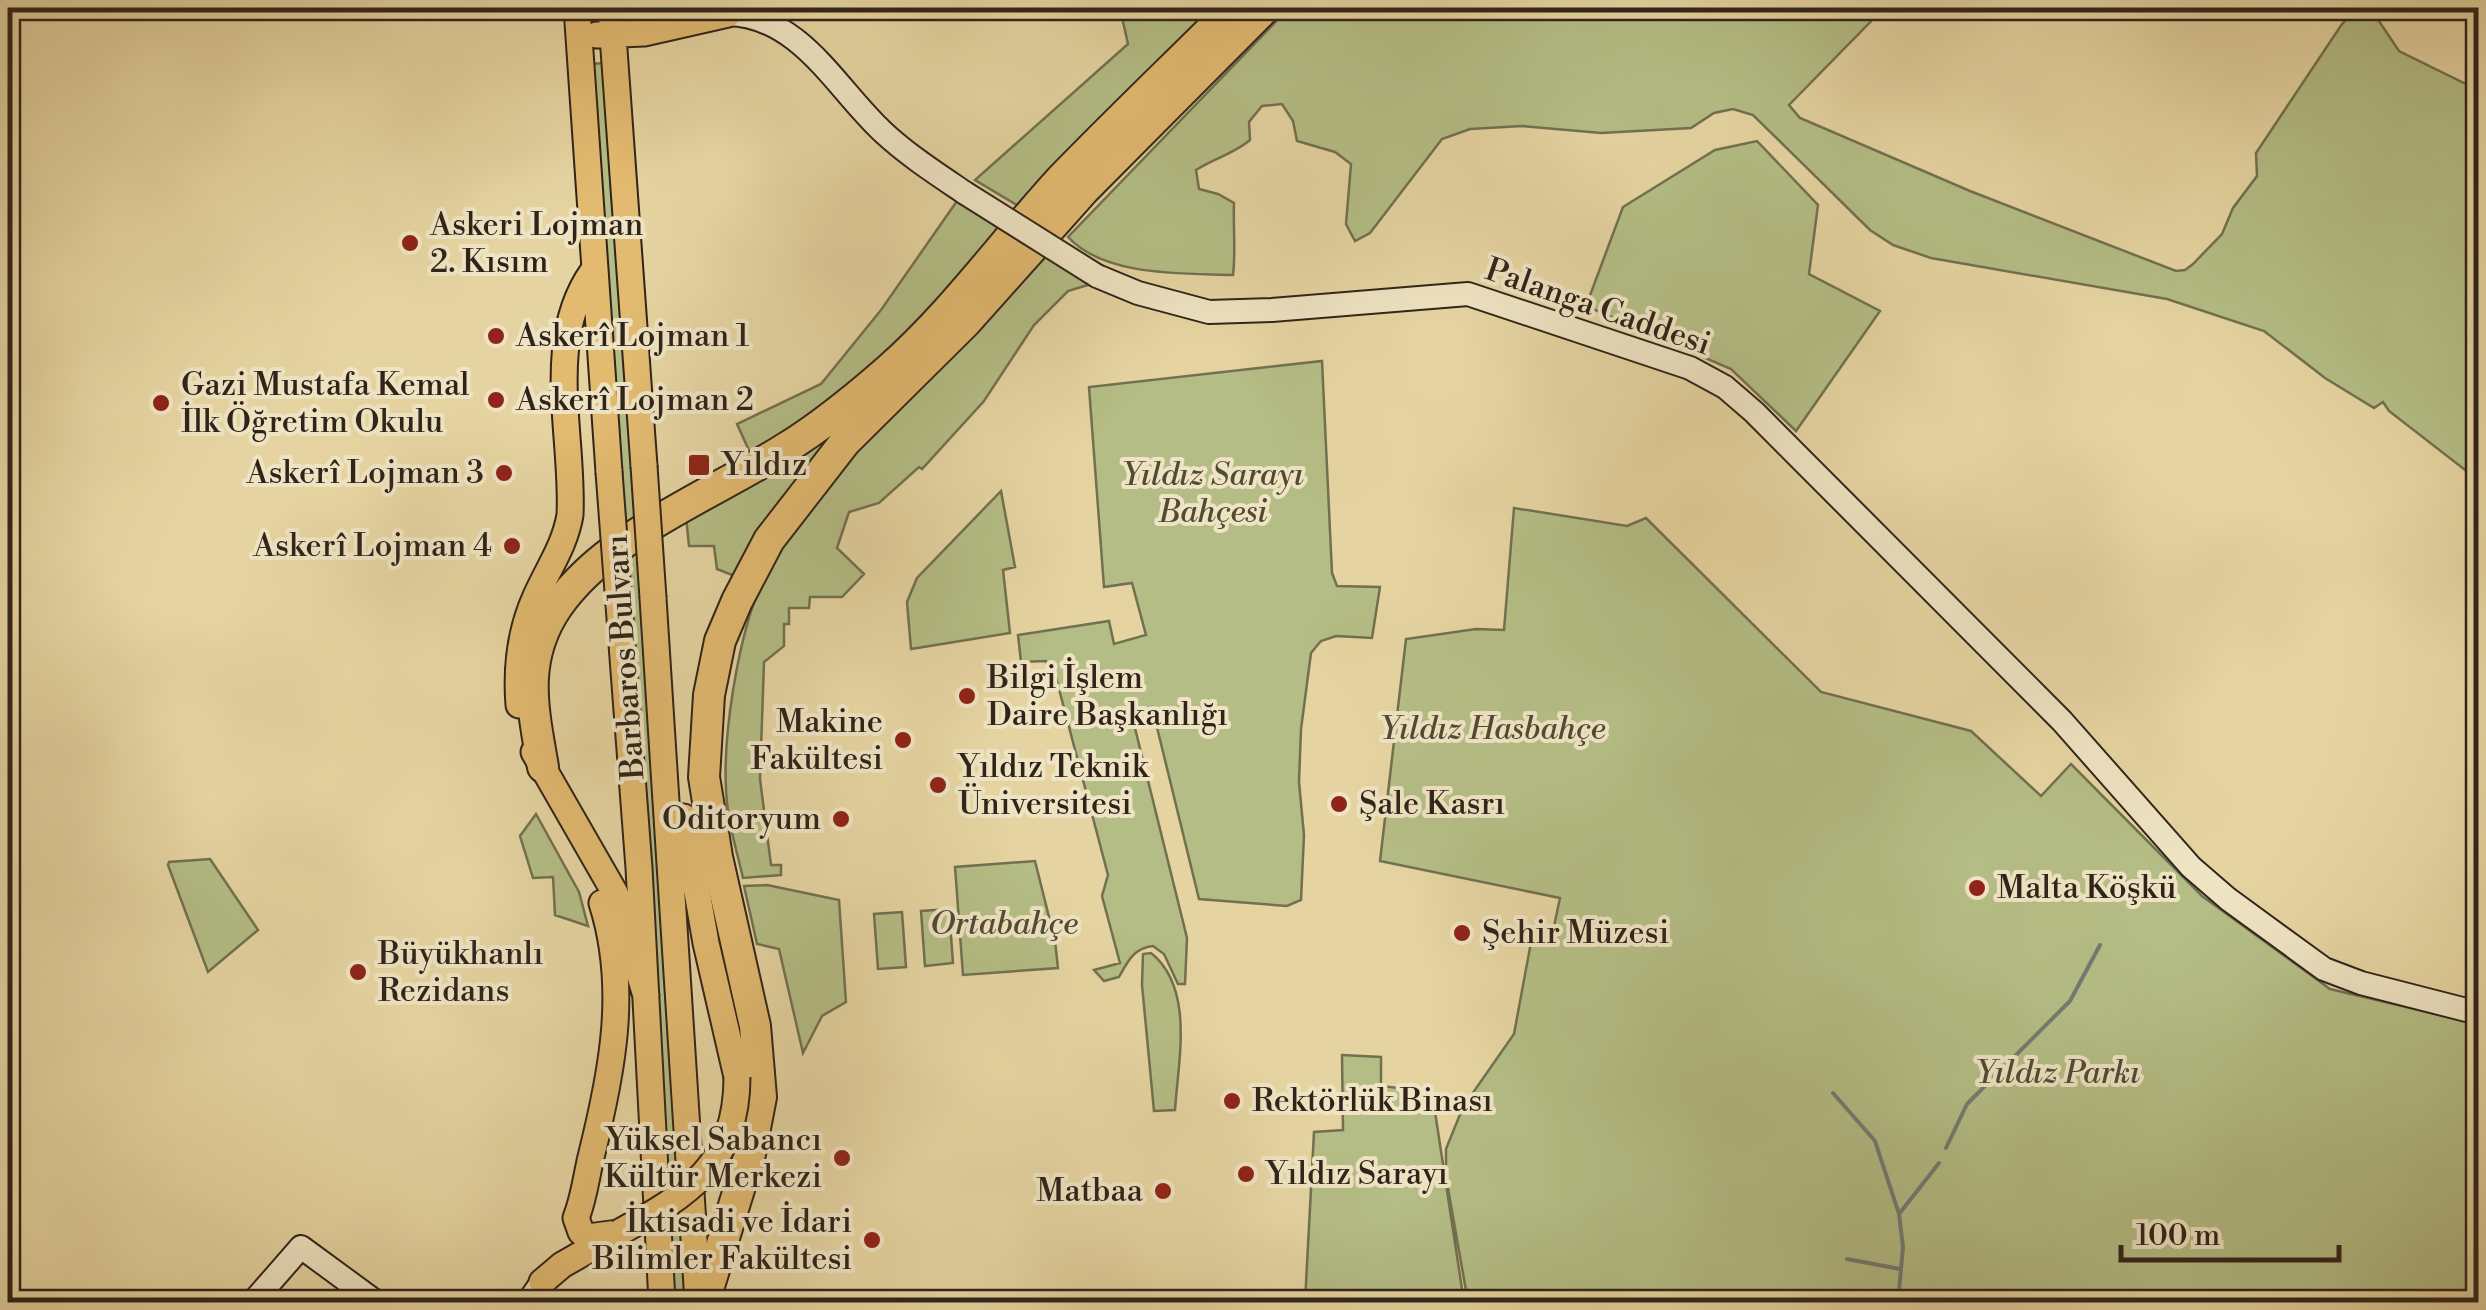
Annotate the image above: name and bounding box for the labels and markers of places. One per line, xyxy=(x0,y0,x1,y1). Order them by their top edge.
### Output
place label: Askeri Lojman 2. Kısım xyxy=(429,205,643,282)
marker: Askeri Lojman 2. Kısım xyxy=(399,232,421,254)
place label: Askerî Lojman 1 xyxy=(515,316,750,356)
marker: Askerî Lojman 1 xyxy=(485,325,507,347)
place label: Gazi Mustafa Kemal İlk Öğretim Okulu xyxy=(181,365,470,442)
place label: Askerî Lojman 2 xyxy=(515,380,754,420)
marker: Askerî Lojman 2 xyxy=(485,389,507,411)
marker: Gazi Mustafa Kemal İlk Öğretim Okulu xyxy=(150,392,172,414)
place label: Yıldız xyxy=(720,445,807,485)
marker: Yıldız xyxy=(686,452,712,478)
place label: Askerî Lojman 3 xyxy=(246,453,484,493)
marker: Askerî Lojman 3 xyxy=(493,462,515,484)
place label: Askerî Lojman 4 xyxy=(252,526,492,566)
marker: Askerî Lojman 4 xyxy=(501,535,523,557)
place label: Bilgi İşlem Daire Başkanlığı xyxy=(986,657,1228,735)
marker: Bilgi İşlem Daire Başkanlığı xyxy=(956,685,978,707)
place label: Makine Fakültesi xyxy=(751,702,883,779)
marker: Makine Fakültesi xyxy=(892,729,914,751)
place label: Yıldız Teknik Üniversitesi xyxy=(956,747,1151,824)
marker: Yıldız Teknik Üniversitesi xyxy=(927,774,949,796)
place label: Şale Kasrı xyxy=(1359,784,1505,824)
marker: Şale Kasrı xyxy=(1328,793,1350,815)
place label: Oditoryum xyxy=(662,799,821,839)
marker: Oditoryum xyxy=(830,808,852,830)
place label: Malta Köşkü xyxy=(1997,868,2177,908)
marker: Malta Köşkü xyxy=(1966,877,1988,899)
place label: Şehir Müzesi xyxy=(1482,913,1669,953)
marker: Şehir Müzesi xyxy=(1451,922,1473,944)
place label: Büyükhanlı Rezidans xyxy=(377,934,544,1011)
marker: Büyükhanlı Rezidans xyxy=(347,961,369,983)
place label: Rektörlük Binası xyxy=(1252,1081,1493,1121)
marker: Rektörlük Binası xyxy=(1221,1090,1243,1112)
place label: Yüksel Sabancı Kültür Merkezi xyxy=(604,1120,822,1197)
marker: Yüksel Sabancı Kültür Merkezi xyxy=(831,1147,853,1169)
place label: Yıldız Sarayı xyxy=(1264,1154,1448,1194)
marker: Yıldız Sarayı xyxy=(1235,1163,1257,1185)
place label: Matbaa xyxy=(1036,1171,1144,1211)
marker: Matbaa xyxy=(1152,1180,1174,1202)
place label: İktisadi ve İdari Bilimler Fakültesi xyxy=(591,1201,852,1279)
marker: İktisadi ve İdari Bilimler Fakültesi xyxy=(861,1229,883,1251)

